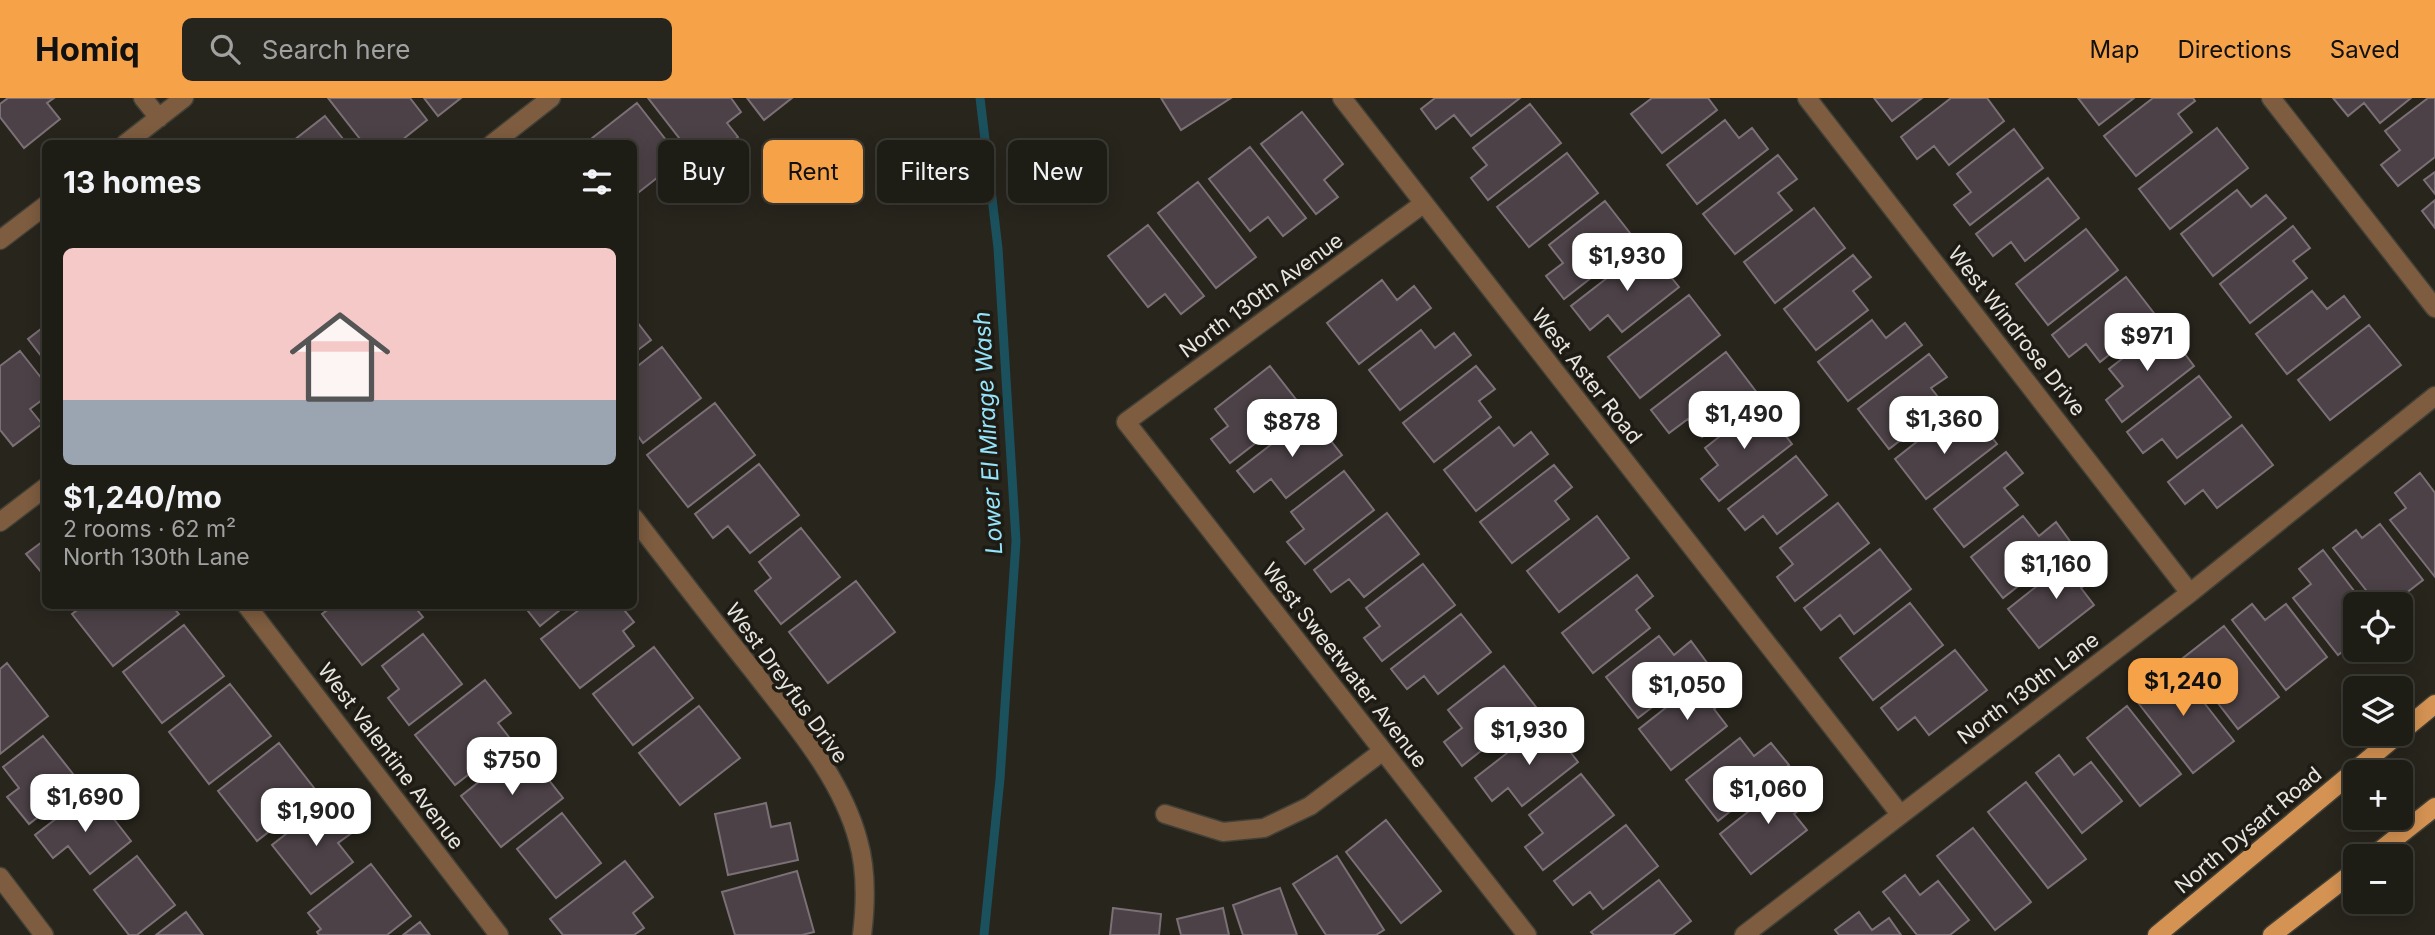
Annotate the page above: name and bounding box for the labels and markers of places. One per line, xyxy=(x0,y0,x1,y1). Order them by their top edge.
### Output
pin: $1,930 xyxy=(1570,234,1684,293)
pin: $971 xyxy=(2106,314,2188,373)
pin: $1,490 xyxy=(1687,392,1801,451)
pin: $1,360 xyxy=(1887,396,2001,456)
pin: $878 xyxy=(1251,400,1333,459)
pin: $1,160 xyxy=(1999,542,2113,601)
pin: $1,240 xyxy=(2126,658,2240,718)
pin: $1,050 xyxy=(1630,662,1744,722)
pin: $1,930 xyxy=(1472,708,1586,767)
pin: $750 xyxy=(471,738,553,797)
pin: $1,060 xyxy=(1711,766,1825,826)
pin: $1,690 xyxy=(28,774,142,834)
pin: $1,900 xyxy=(259,788,373,848)

